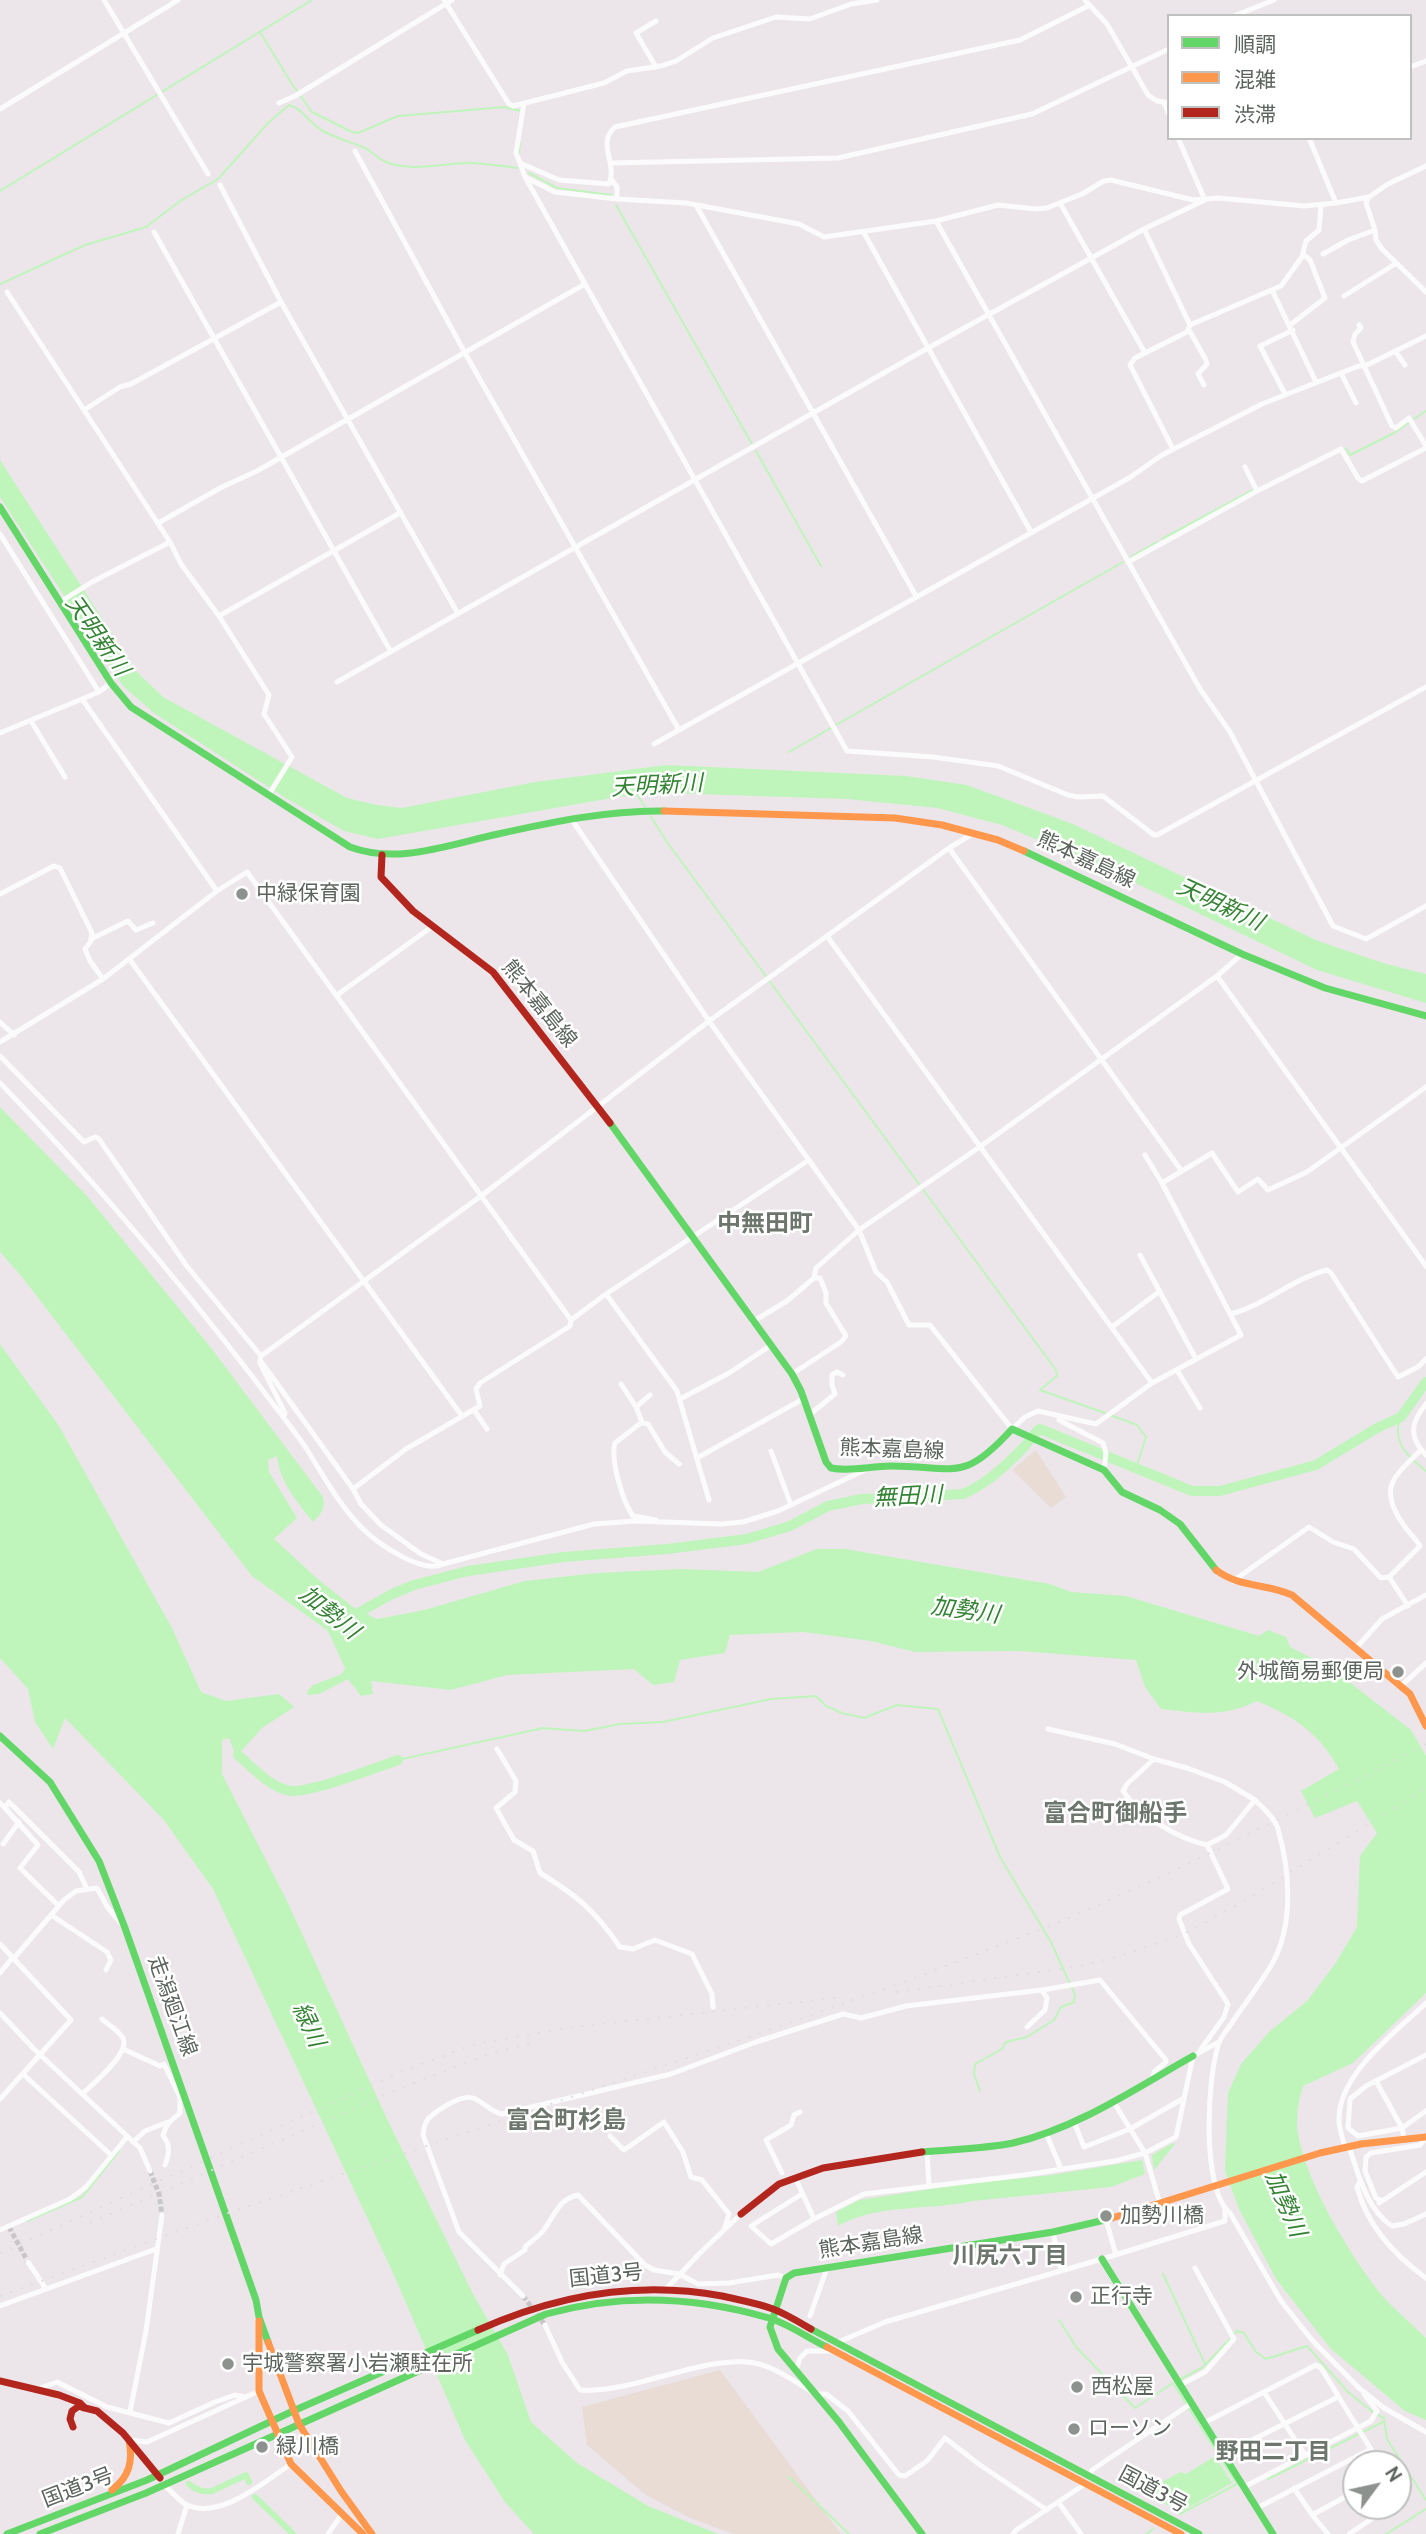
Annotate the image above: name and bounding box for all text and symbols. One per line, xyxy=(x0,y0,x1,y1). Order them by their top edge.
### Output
legend xyxy=(1167,14,1412,140)
text: 順調 xyxy=(1234,32,1276,57)
text: 混雑 xyxy=(1234,67,1276,92)
text: 渋滞 xyxy=(1234,102,1276,127)
water label: 天明新川 xyxy=(59,590,135,682)
water label: 天明新川 xyxy=(610,770,704,802)
street label: 熊本嘉島線 xyxy=(1033,826,1139,894)
water label: 天明新川 xyxy=(1172,873,1268,937)
place label: 中緑保育園 xyxy=(256,881,361,907)
marker: 中緑保育園 xyxy=(234,886,250,902)
street label: 熊本嘉島線 xyxy=(496,955,582,1053)
district label: 中無田町 xyxy=(717,1210,813,1238)
street label: 熊本嘉島線 xyxy=(839,1436,945,1464)
water label: 無田川 xyxy=(873,1481,943,1513)
water label: 加勢川 xyxy=(294,1581,364,1645)
water label: 加勢川 xyxy=(929,1593,1001,1629)
place label: 外城簡易郵便局 xyxy=(1237,1659,1384,1685)
marker: 外城簡易郵便局 xyxy=(1390,1664,1406,1680)
district label: 富合町御船手 xyxy=(1043,1800,1187,1828)
street label: 走潟廻江線 xyxy=(142,1952,202,2060)
water label: 緑川 xyxy=(286,1998,330,2052)
district label: 富合町杉島 xyxy=(506,2107,626,2135)
water label: 加勢川 xyxy=(1259,2167,1311,2241)
place label: 加勢川橋 xyxy=(1120,2203,1204,2229)
marker: 加勢川橋 xyxy=(1098,2208,1114,2224)
street label: 熊本嘉島線 xyxy=(817,2222,925,2264)
district label: 川尻六丁目 xyxy=(953,2242,1067,2270)
street label: 国道3号 xyxy=(568,2260,644,2292)
place label: 正行寺 xyxy=(1090,2284,1153,2310)
marker: 正行寺 xyxy=(1068,2289,1084,2305)
place label: 宇城警察署小岩瀬駐在所 xyxy=(242,2351,473,2377)
marker: 宇城警察署小岩瀬駐在所 xyxy=(220,2356,236,2372)
place label: 西松屋 xyxy=(1091,2374,1154,2400)
marker: 西松屋 xyxy=(1069,2379,1085,2395)
place label: ローソン xyxy=(1088,2416,1172,2442)
marker: ローソン xyxy=(1066,2421,1082,2437)
place label: 緑川橋 xyxy=(276,2434,339,2460)
district label: 野田二丁目 xyxy=(1216,2438,1330,2466)
marker: 緑川橋 xyxy=(254,2439,270,2455)
north arrow xyxy=(1342,2450,1412,2520)
street label: 国道3号 xyxy=(1114,2461,1192,2519)
text: N xyxy=(1380,2462,1407,2486)
street label: 国道3号 xyxy=(39,2463,117,2513)

